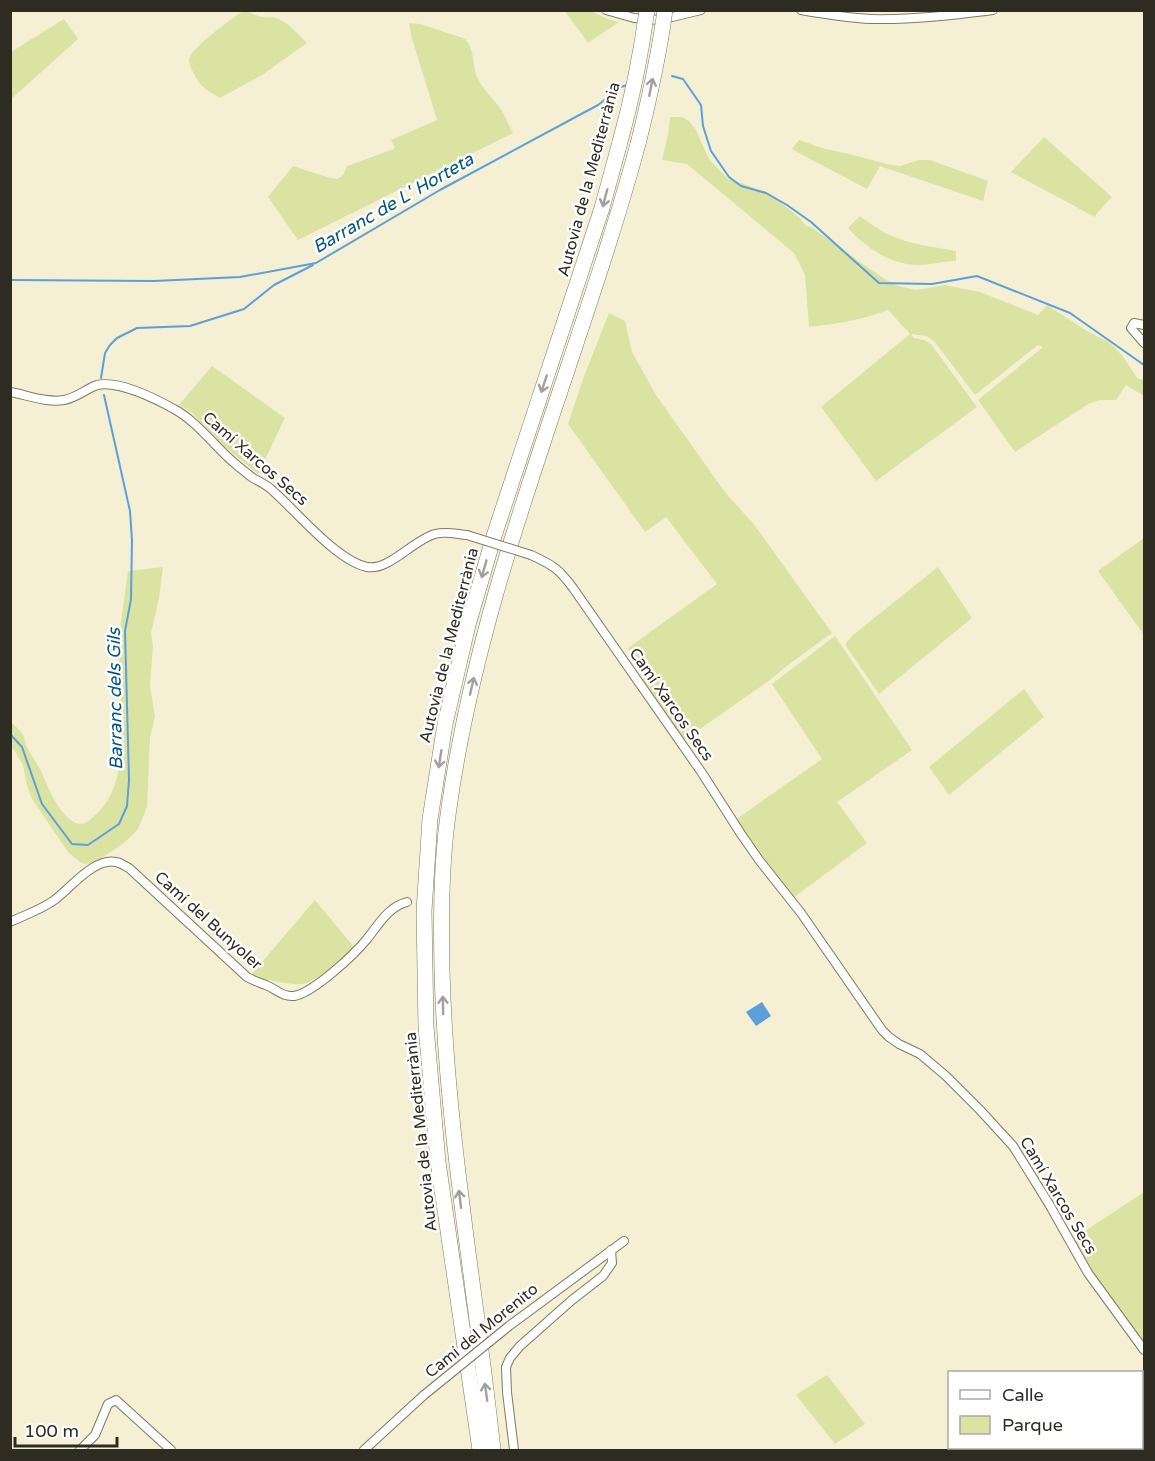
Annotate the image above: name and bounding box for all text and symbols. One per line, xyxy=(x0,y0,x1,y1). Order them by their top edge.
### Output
one-way arrow xyxy=(646,77,657,97)
street label: Autovia de la Mediterrània xyxy=(553,80,625,279)
water label: Barranc de L' Horteta xyxy=(309,148,478,258)
one-way arrow xyxy=(598,188,610,207)
one-way arrow xyxy=(538,374,549,393)
street label: Camí Xarcos Secs xyxy=(198,407,312,510)
street label: Autovia de la Mediterrània xyxy=(415,546,483,745)
one-way arrow xyxy=(478,559,489,578)
water label: Barranc dels Gils xyxy=(103,626,127,770)
street label: Camí Xarcos Secs xyxy=(625,644,718,765)
one-way arrow xyxy=(467,677,478,697)
one-way arrow xyxy=(434,748,445,768)
street label: Camí del Bunyoler xyxy=(150,867,267,975)
one-way arrow xyxy=(437,995,449,1015)
street label: Autovia de la Mediterrània xyxy=(401,1031,441,1233)
street label: Camí Xarcos Secs xyxy=(1015,1133,1101,1258)
one-way arrow xyxy=(455,1190,466,1210)
street label: Camí del Morenito xyxy=(421,1279,542,1382)
legend xyxy=(948,1371,1143,1449)
one-way arrow xyxy=(480,1383,491,1403)
text: Calle xyxy=(1002,1384,1044,1406)
scale bar xyxy=(15,1410,117,1448)
text: Parque xyxy=(1002,1414,1063,1436)
text: 100 m xyxy=(24,1420,79,1442)

